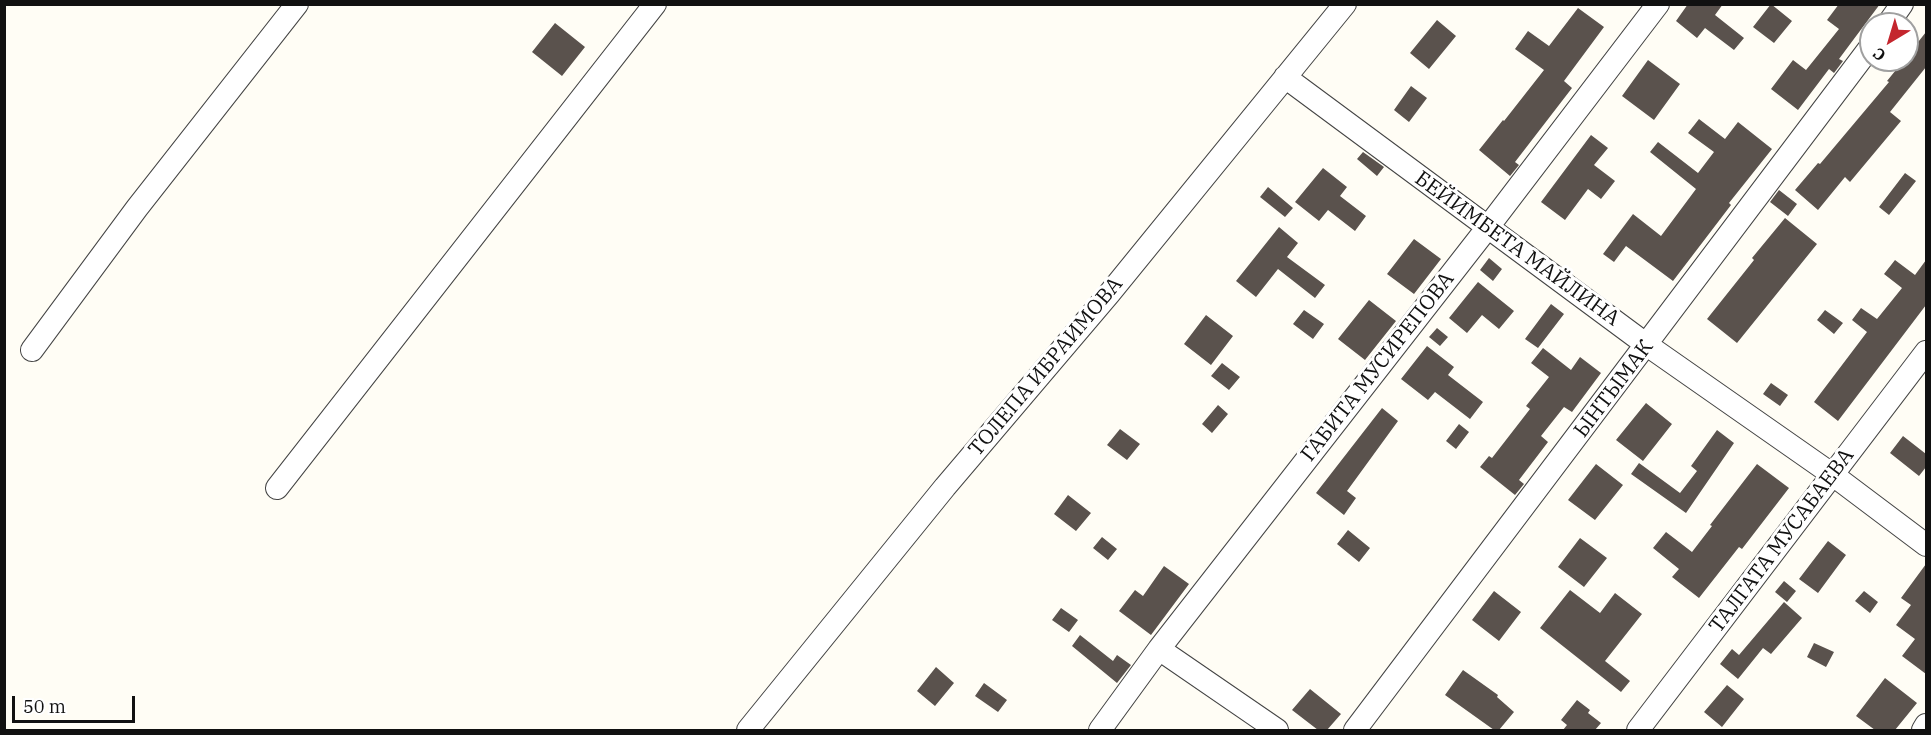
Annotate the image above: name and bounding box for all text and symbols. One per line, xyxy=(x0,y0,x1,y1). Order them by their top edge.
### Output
north arrow xyxy=(1859,12,1919,72)
text: С xyxy=(1869,43,1890,66)
street label: БЕЙИМБЕТА МАЙЛИНА xyxy=(1410,166,1624,332)
street label: ГАБИТА МУСИРЕПОВА xyxy=(1296,267,1460,467)
street label: ТОЛЕПА ИБРАИМОВА xyxy=(964,272,1128,462)
street label: ЫНТЫМАК xyxy=(1569,335,1659,443)
street label: ТАЛГАТА МУСАБАЕВА xyxy=(1704,444,1860,638)
scale bar xyxy=(15,684,138,722)
text: 50 m xyxy=(23,695,66,718)

